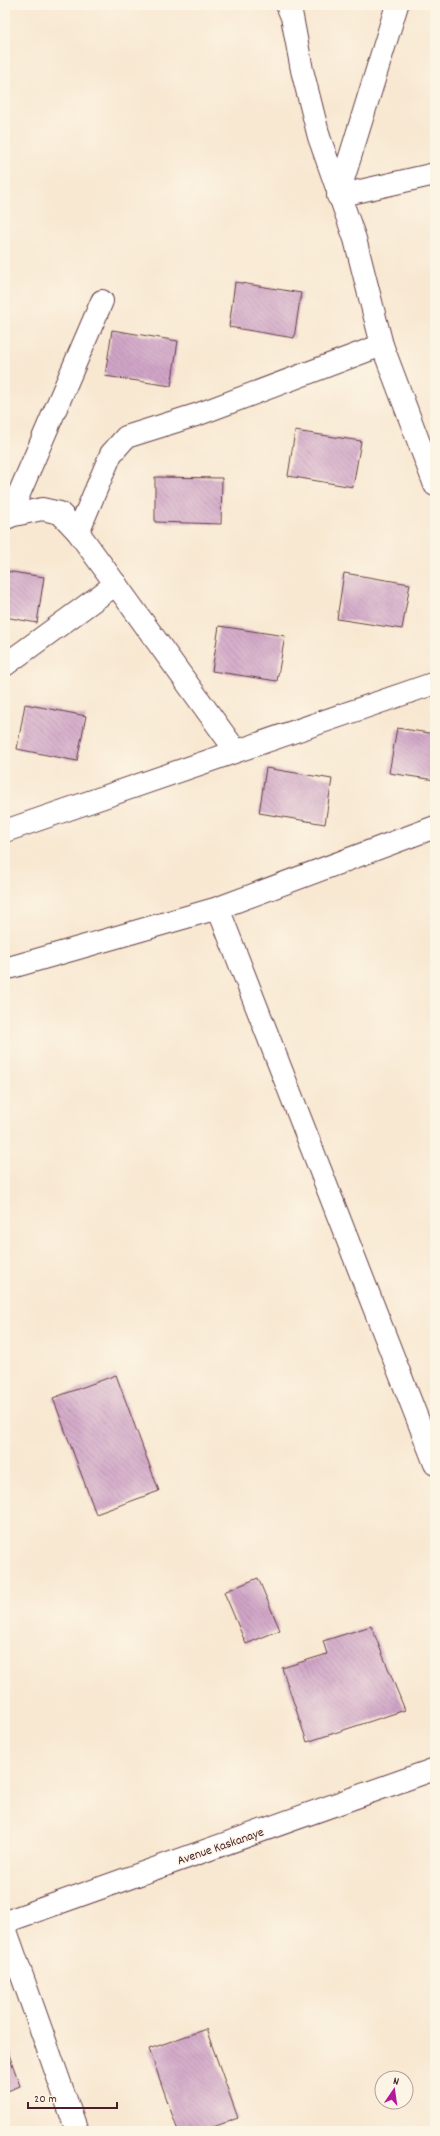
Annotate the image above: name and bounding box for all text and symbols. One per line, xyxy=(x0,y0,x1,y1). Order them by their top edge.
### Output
street label: Avenue Kaskanaye xyxy=(175,1824,267,1871)
north arrow xyxy=(374,2070,414,2110)
text: N xyxy=(391,2074,401,2091)
scale bar xyxy=(28,2084,117,2110)
text: 20 m xyxy=(34,2091,57,2108)

